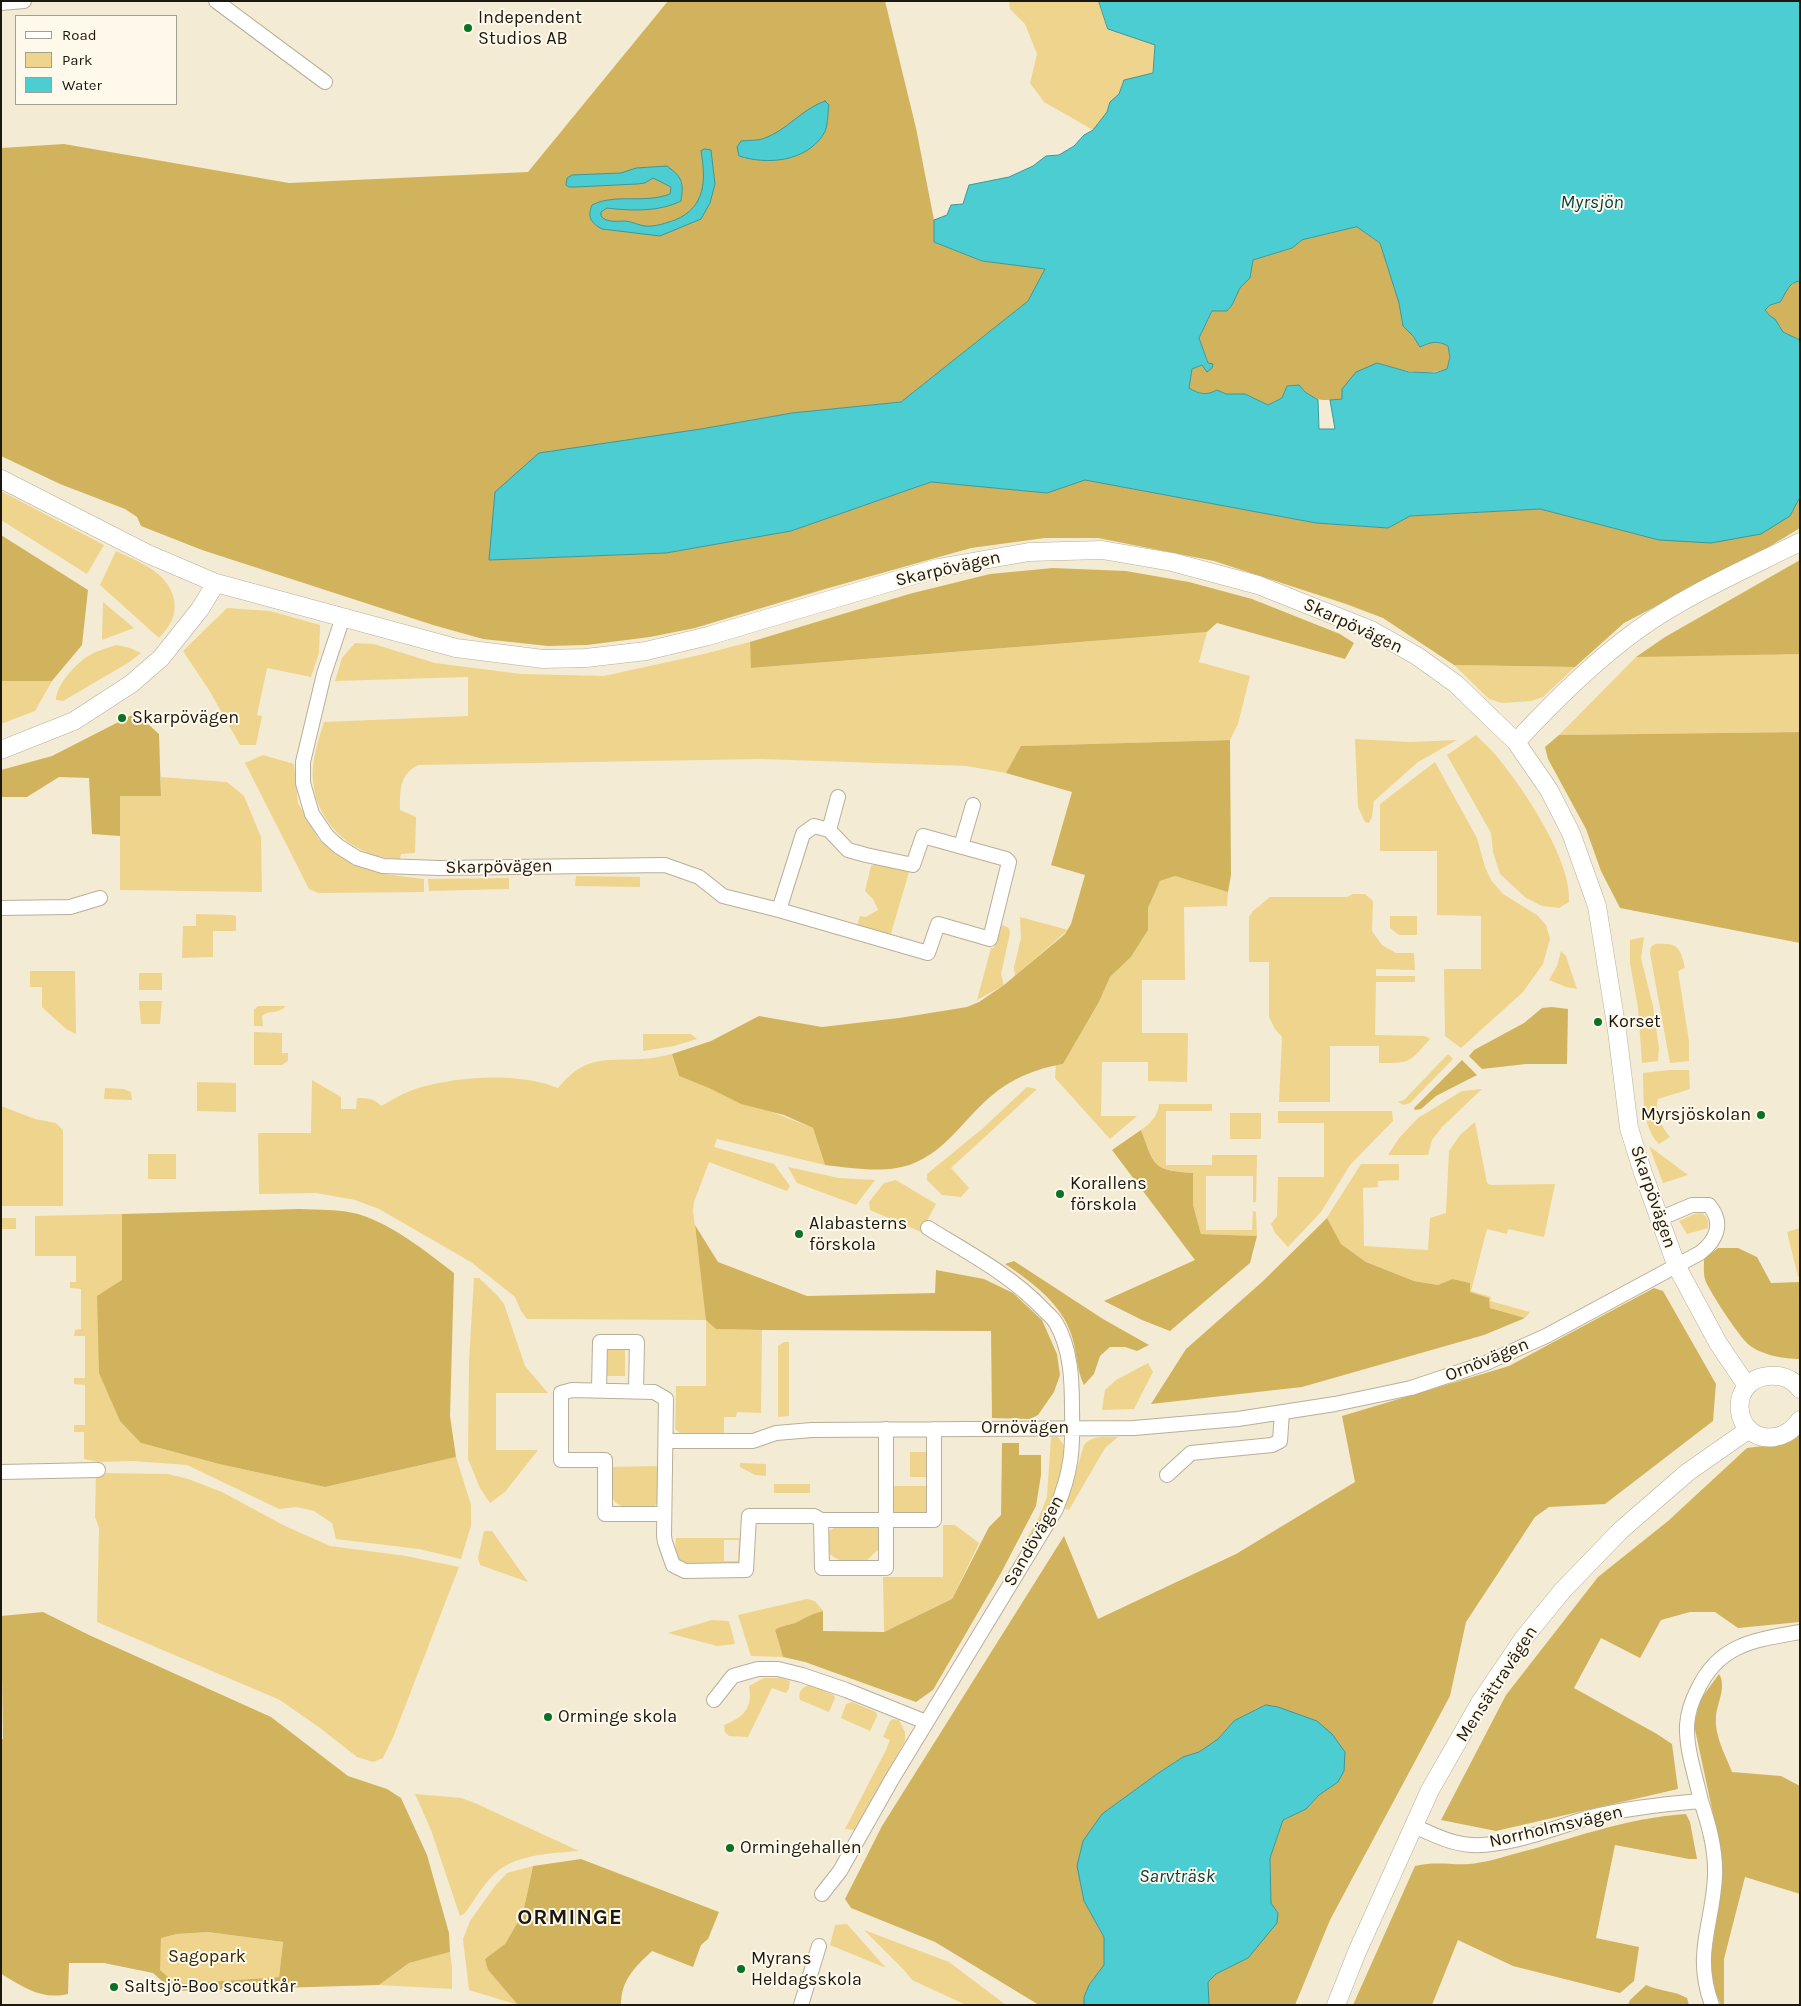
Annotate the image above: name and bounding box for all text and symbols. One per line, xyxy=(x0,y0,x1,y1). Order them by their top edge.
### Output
place label: Independent Studios AB xyxy=(478,7,582,50)
legend xyxy=(15,15,178,105)
marker: Independent Studios AB xyxy=(462,22,474,34)
text: Road xyxy=(62,26,97,44)
text: Park xyxy=(62,51,92,69)
text: Water xyxy=(62,76,102,94)
water label: Myrsjön xyxy=(1560,192,1624,214)
street label: Skarpövägen xyxy=(893,546,1003,592)
street label: Skarpövägen xyxy=(1300,594,1406,658)
place label: Skarpövägen xyxy=(132,707,239,729)
marker: Skarpövägen xyxy=(116,712,128,724)
street label: Skarpövägen xyxy=(445,855,553,879)
place label: Korset xyxy=(1608,1011,1661,1033)
marker: Korset xyxy=(1592,1016,1604,1028)
place label: Myrsjöskolan xyxy=(1641,1104,1751,1126)
marker: Myrsjöskolan xyxy=(1755,1109,1767,1121)
street label: Skarpövägen xyxy=(1625,1143,1681,1251)
place label: Korallens förskola xyxy=(1070,1173,1147,1216)
marker: Korallens förskola xyxy=(1054,1188,1066,1200)
place label: Alabasterns förskola xyxy=(809,1213,907,1256)
marker: Alabasterns förskola xyxy=(793,1228,805,1240)
street label: Ornövägen xyxy=(1442,1333,1532,1387)
street label: Ornövägen xyxy=(981,1417,1069,1439)
street label: Sandövägen xyxy=(999,1492,1069,1590)
street label: Mensättravägen xyxy=(1451,1622,1543,1746)
place label: Orminge skola xyxy=(558,1706,677,1728)
marker: Orminge skola xyxy=(542,1711,554,1723)
street label: Norrholmsvägen xyxy=(1487,1801,1625,1853)
place label: Ormingehallen xyxy=(740,1837,862,1859)
marker: Ormingehallen xyxy=(724,1842,736,1854)
water label: Sarvträsk xyxy=(1139,1866,1215,1888)
district label: ORMINGE xyxy=(516,1905,624,1931)
park label: Sagopark xyxy=(168,1946,246,1968)
place label: Myrans Heldagsskola xyxy=(751,1948,862,1990)
marker: Myrans Heldagsskola xyxy=(735,1963,747,1975)
place label: Saltsjö-Boo scoutkår xyxy=(124,1976,296,1998)
marker: Saltsjö-Boo scoutkår xyxy=(108,1981,120,1993)

